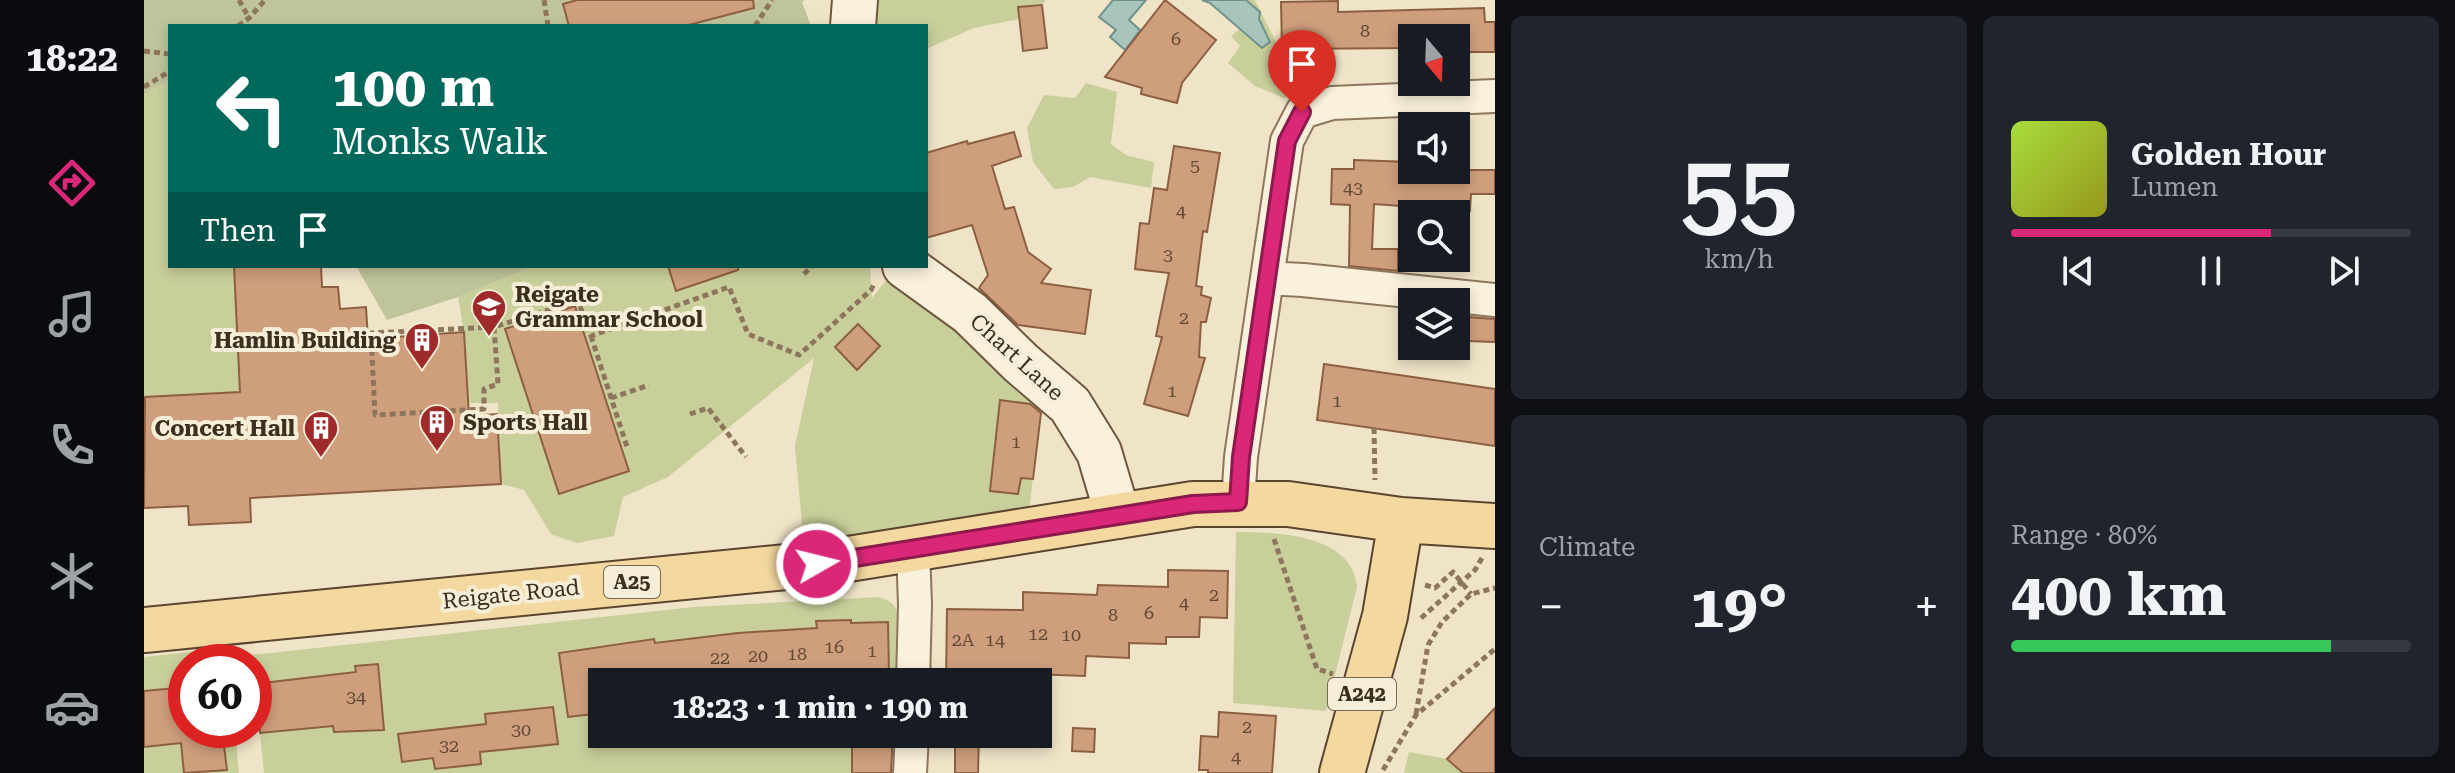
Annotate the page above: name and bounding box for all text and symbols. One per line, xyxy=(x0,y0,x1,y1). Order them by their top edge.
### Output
house number: 8 xyxy=(1360,20,1370,41)
north arrow xyxy=(1398,24,1470,96)
map controls xyxy=(1398,24,1470,360)
house number: 6 xyxy=(1171,28,1181,49)
pin xyxy=(1268,30,1336,112)
text: 18:22 xyxy=(26,38,118,80)
icon: arrive xyxy=(1280,42,1324,86)
text: 100 m xyxy=(332,54,494,120)
icon: left xyxy=(200,56,304,160)
button: sound xyxy=(1398,112,1470,184)
text: Monks Walk xyxy=(332,121,548,163)
text: 55 xyxy=(1681,131,1797,252)
text: Golden Hour xyxy=(2131,137,2326,172)
icon: directions xyxy=(44,155,100,211)
house number: 5 xyxy=(1190,155,1200,176)
text: Lumen xyxy=(2131,172,2218,202)
house number: 43 xyxy=(1343,177,1363,198)
house number: 4 xyxy=(1176,200,1186,221)
button: search xyxy=(1398,200,1470,272)
icon: arrive xyxy=(291,208,335,252)
text: Then xyxy=(200,213,275,248)
house number: 3 xyxy=(1163,244,1173,265)
text: km/h xyxy=(1704,244,1774,274)
icon: previous xyxy=(2056,249,2100,293)
icon: pause xyxy=(2189,249,2233,293)
icon: next xyxy=(2322,249,2366,293)
place label: Reigate Grammar School xyxy=(515,282,703,332)
icon: music xyxy=(44,286,100,342)
school or university icon: Reigate Grammar School xyxy=(470,288,508,338)
button: layers xyxy=(1398,288,1470,360)
house number: 2 xyxy=(1179,307,1189,328)
street label: Chart Lane xyxy=(965,309,1069,405)
building icon: Hamlin Building xyxy=(403,321,441,371)
place label: Hamlin Building xyxy=(214,328,396,353)
house number: 1 xyxy=(1167,380,1177,401)
house number: 1 xyxy=(1332,390,1342,411)
building icon: Sports Hall xyxy=(418,403,456,453)
building icon: Concert Hall xyxy=(302,409,340,459)
place label: Sports Hall xyxy=(463,410,588,435)
place label: Concert Hall xyxy=(155,416,295,441)
icon: phone xyxy=(44,417,100,473)
house number: 1 xyxy=(1011,431,1021,452)
text: Range · 80% xyxy=(2011,520,2157,550)
position arrow xyxy=(775,522,859,606)
text: Climate xyxy=(1539,532,1635,562)
icon: climate xyxy=(44,548,100,604)
text: 400 km xyxy=(2011,559,2226,630)
road number: A25 xyxy=(604,566,660,598)
text: 19° xyxy=(1690,571,1788,642)
street label: Reigate Road xyxy=(441,574,581,614)
text: − xyxy=(1539,581,1564,633)
text: + xyxy=(1914,581,1939,633)
house number: 2 xyxy=(1209,584,1219,605)
house number: 4 xyxy=(1179,592,1189,613)
house number: 6 xyxy=(1144,602,1154,623)
house number: 8 xyxy=(1108,604,1118,625)
house number: 12 xyxy=(1028,623,1048,644)
house number: 10 xyxy=(1061,624,1081,645)
house number: 2A xyxy=(952,629,975,650)
house number: 14 xyxy=(985,629,1005,650)
house number: 16 xyxy=(824,636,844,657)
house number: 1 xyxy=(867,640,877,661)
house number: 18 xyxy=(787,643,807,664)
speed limit sign: 60 xyxy=(168,644,272,748)
house number: 20 xyxy=(748,645,768,666)
house number: 22 xyxy=(710,647,730,668)
road number: A242 xyxy=(1328,678,1396,710)
icon: car xyxy=(44,679,100,735)
house number: 34 xyxy=(346,686,366,707)
text: 18:23 · 1 min · 190 m xyxy=(672,690,968,725)
house number: 2 xyxy=(1242,716,1252,737)
house number: 30 xyxy=(511,719,531,740)
house number: 32 xyxy=(439,735,459,756)
house number: 4 xyxy=(1231,746,1241,767)

